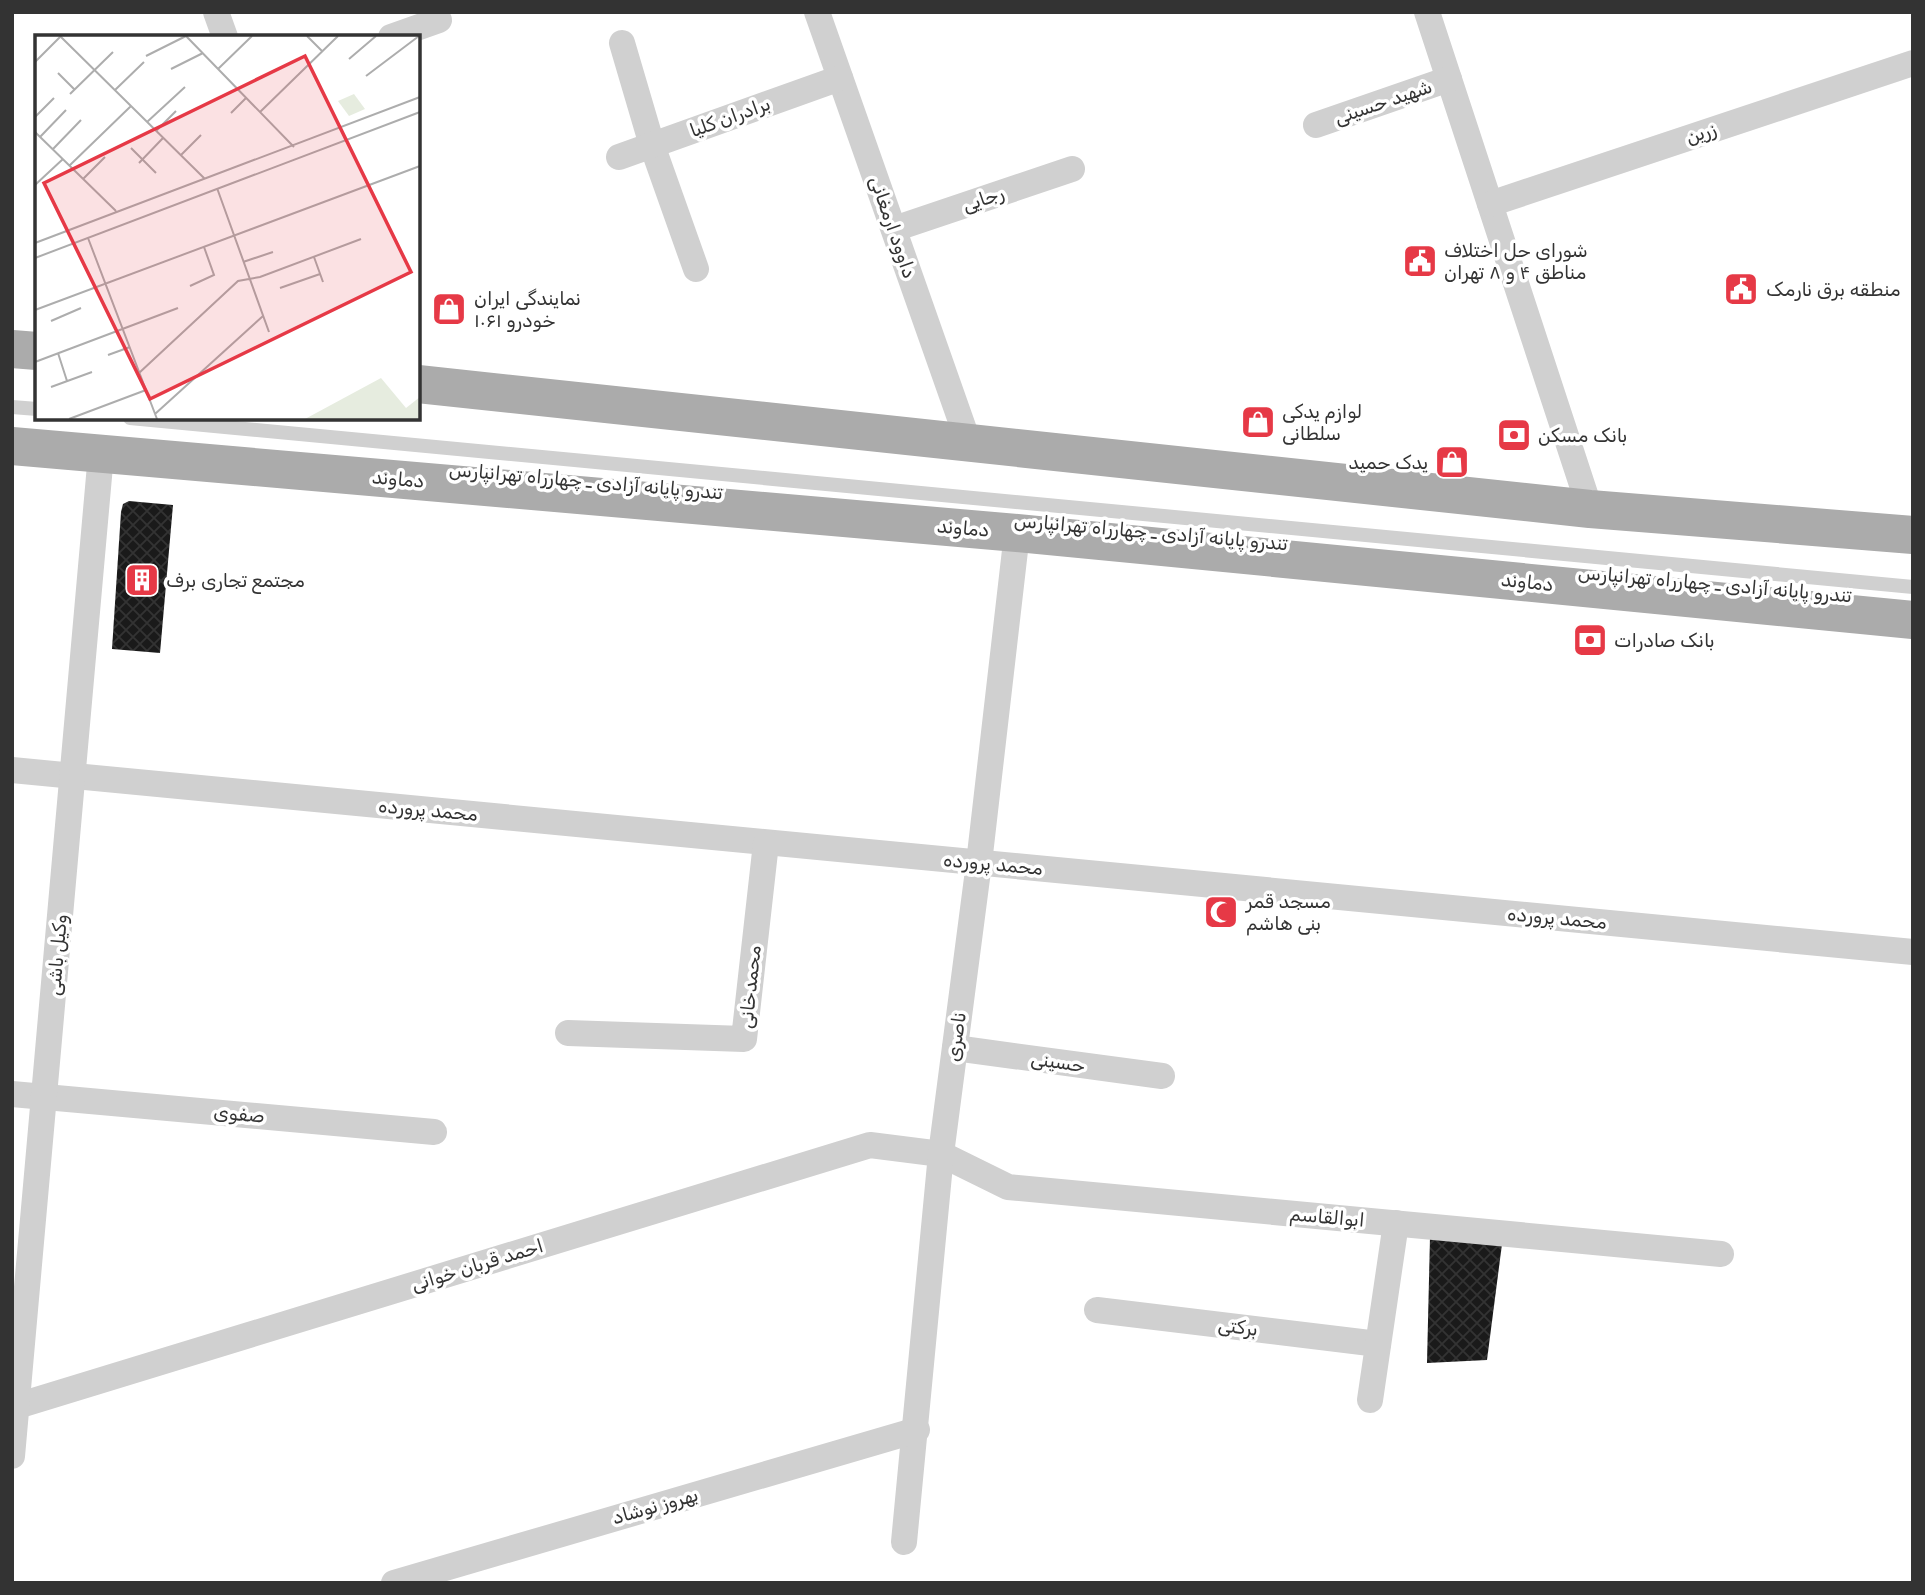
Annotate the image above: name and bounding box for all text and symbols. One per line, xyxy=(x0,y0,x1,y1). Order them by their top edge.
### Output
inset map xyxy=(35,35,420,420)
street label: شهید حسینی xyxy=(1331,75,1435,129)
street label: برادران کلیا xyxy=(686,92,774,142)
street label: زرین xyxy=(1683,117,1719,149)
street label: داوود ارمغانی xyxy=(865,173,921,281)
street label: رجایی xyxy=(959,181,1007,217)
place label: شورای حل اختلاف مناطق ۴ و ۸ تهران xyxy=(1444,239,1588,284)
public building icon: شورای حل اختلاف مناطق ۴ و ۸ تهران xyxy=(1401,242,1439,280)
public building icon: منطقه برق نارمک xyxy=(1722,270,1760,308)
place label: منطقه برق نارمک xyxy=(1766,278,1901,301)
place label: نمایندگی ایران خودرو ۱۰۶۱ xyxy=(474,287,581,332)
shop icon: نمایندگی ایران خودرو ۱۰۶۱ xyxy=(430,290,468,328)
place label: لوازم یدکی سلطانی xyxy=(1282,400,1362,445)
shop icon: لوازم یدکی سلطانی xyxy=(1239,403,1277,441)
bank icon: بانک مسکن xyxy=(1495,416,1533,454)
place label: بانک مسکن xyxy=(1538,424,1627,447)
shop icon: یدک حمید xyxy=(1433,443,1471,481)
place label: یدک حمید xyxy=(1348,451,1428,474)
street label: تندرو پایانه آزادی ـ چهارراه تهرانپارس xyxy=(448,458,724,506)
street label: دماوند xyxy=(371,465,425,493)
street label: تندرو پایانه آزادی ـ چهارراه تهرانپارس xyxy=(1013,509,1289,557)
street label: دماوند xyxy=(936,514,990,542)
building icon: مجتمع تجاری برف xyxy=(123,561,161,599)
street label: تندرو پایانه آزادی ـ چهارراه تهرانپارس xyxy=(1577,561,1853,609)
street label: دماوند xyxy=(1500,568,1554,596)
place label: مجتمع تجاری برف xyxy=(166,569,305,594)
bank icon: بانک صادرات xyxy=(1571,621,1609,659)
place label: بانک صادرات xyxy=(1614,629,1715,652)
street label: محمد پرورده xyxy=(377,794,479,828)
street label: محمد پرورده xyxy=(942,848,1044,882)
place label: مسجد قمر بنی هاشم xyxy=(1245,890,1331,936)
mosque icon: مسجد قمر بنی هاشم xyxy=(1202,893,1240,931)
street label: محمد پرورده xyxy=(1506,902,1608,936)
street label: وکیل باشی xyxy=(42,913,72,997)
street label: محمدخانی xyxy=(734,944,766,1030)
street label: ناصری xyxy=(941,1011,971,1063)
street label: حسینی xyxy=(1029,1047,1087,1077)
street label: صفوی xyxy=(212,1100,266,1128)
street label: ابوالقاسم xyxy=(1288,1202,1365,1233)
street label: احمد قربان خوانی xyxy=(408,1234,546,1296)
street label: برکتی xyxy=(1217,1313,1259,1341)
street label: بهروز نوشاد xyxy=(609,1483,701,1529)

